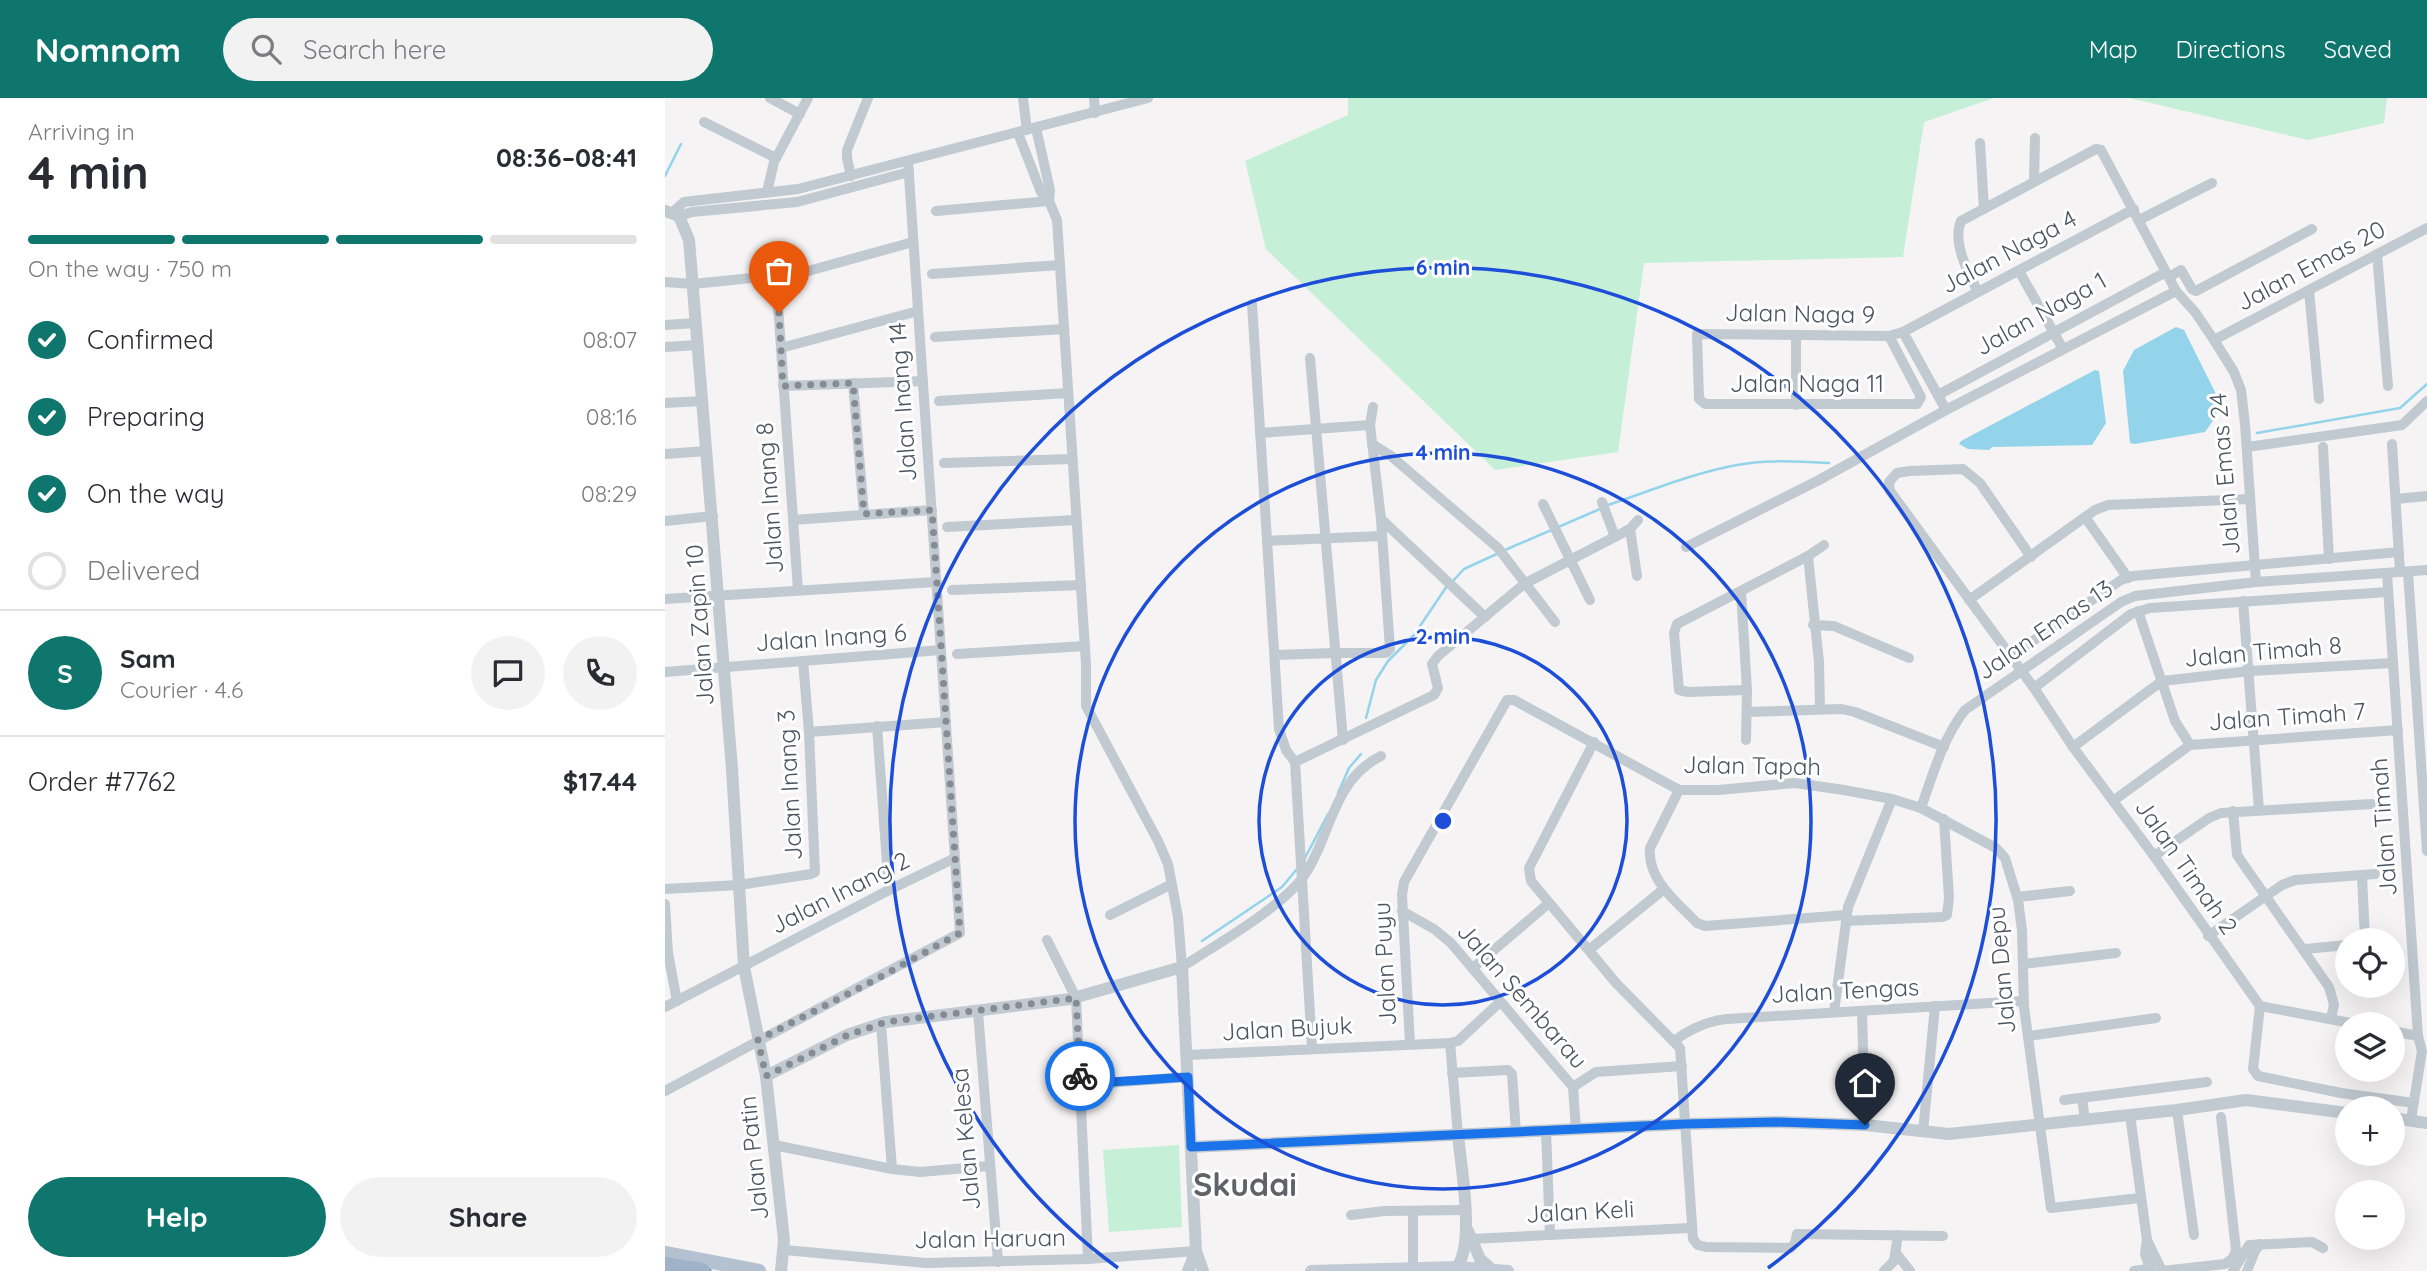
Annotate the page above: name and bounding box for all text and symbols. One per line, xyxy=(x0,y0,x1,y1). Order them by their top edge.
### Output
search box xyxy=(223,18,713,81)
text: Nomnom xyxy=(35,29,181,70)
icon: search xyxy=(247,30,285,68)
text: Search here xyxy=(303,33,447,66)
text: Map xyxy=(2089,34,2138,64)
text: Directions xyxy=(2176,34,2286,64)
text: Saved xyxy=(2324,34,2392,64)
text: Arriving in xyxy=(28,117,135,146)
text: 08:36–08:41 xyxy=(496,141,637,174)
text: 4 min xyxy=(28,143,149,201)
street label: Jalan Naga 4 xyxy=(1936,203,2082,299)
street label: Jalan Emas 20 xyxy=(2231,213,2390,317)
pin xyxy=(749,241,809,313)
icon: bag xyxy=(760,252,798,290)
text: On the way · 750 m xyxy=(28,254,232,283)
text: 6 min xyxy=(1416,254,1470,280)
street label: Jalan Naga 1 xyxy=(1970,265,2111,362)
street label: Jalan Naga 9 xyxy=(1725,297,1875,329)
icon: check xyxy=(28,321,66,359)
street label: Jalan Inang 14 xyxy=(881,321,923,483)
text: Confirmed xyxy=(87,323,214,356)
text: 08:07 xyxy=(582,325,637,354)
street label: Jalan Naga 11 xyxy=(1730,368,1884,398)
street label: Jalan Emas 24 xyxy=(2202,392,2246,556)
icon: check xyxy=(28,398,66,436)
text: Preparing xyxy=(87,400,205,433)
text: 08:16 xyxy=(586,402,637,431)
street label: Jalan Inang 8 xyxy=(749,421,789,575)
text: 4 min xyxy=(1415,439,1471,465)
icon: check xyxy=(28,475,66,513)
text: On the way xyxy=(87,477,225,510)
text: 08:29 xyxy=(581,479,637,508)
street label: Jalan Zapin 10 xyxy=(678,543,720,707)
text: Delivered xyxy=(87,554,200,587)
street label: Jalan Emas 13 xyxy=(1971,573,2118,686)
street label: Jalan Inang 6 xyxy=(754,617,908,657)
text: 2 min xyxy=(1416,623,1470,649)
street label: Jalan Timah 8 xyxy=(2183,629,2343,673)
button: chat xyxy=(471,636,545,710)
button: phone xyxy=(563,636,637,710)
text: Sam xyxy=(120,642,176,675)
text: S xyxy=(57,657,73,690)
text: Courier · 4.6 xyxy=(120,675,243,704)
street label: Jalan Timah 7 xyxy=(2207,696,2366,736)
street label: Jalan Inang 3 xyxy=(770,709,808,861)
street label: Jalan Tapah xyxy=(1683,749,1821,781)
street label: Jalan Timah xyxy=(2363,757,2403,897)
text: Order #7762 xyxy=(28,765,176,798)
text: $17.44 xyxy=(563,765,637,798)
street label: Jalan Timah 2 xyxy=(2129,793,2245,940)
centre of rings xyxy=(1431,809,1455,833)
street label: Jalan Inang 2 xyxy=(765,844,914,940)
street label: Jalan Puyu xyxy=(1366,901,1402,1027)
street label: Jalan Depu xyxy=(1980,905,2022,1035)
street label: Jalan Sembarau xyxy=(1451,916,1594,1075)
map controls xyxy=(2335,928,2405,1250)
button: locate xyxy=(2335,928,2405,998)
street label: Jalan Tengas xyxy=(1770,971,1920,1009)
street label: Jalan Bujuk xyxy=(1221,1010,1353,1046)
button: layers xyxy=(2335,1012,2405,1082)
courier xyxy=(1045,1041,1115,1111)
pin xyxy=(1835,1053,1895,1125)
icon: bike xyxy=(1061,1057,1099,1095)
icon: home xyxy=(1846,1064,1884,1102)
street label: Jalan Kelesa xyxy=(944,1067,986,1212)
street label: Jalan Patin xyxy=(732,1095,774,1222)
button: + xyxy=(2335,1096,2405,1166)
district label: Skudai xyxy=(1193,1164,1297,1204)
button: Help xyxy=(28,1177,326,1257)
button: Share xyxy=(340,1177,637,1257)
button: − xyxy=(2335,1180,2405,1250)
street label: Jalan Keli xyxy=(1525,1193,1635,1229)
street label: Jalan Haruan xyxy=(914,1222,1066,1254)

